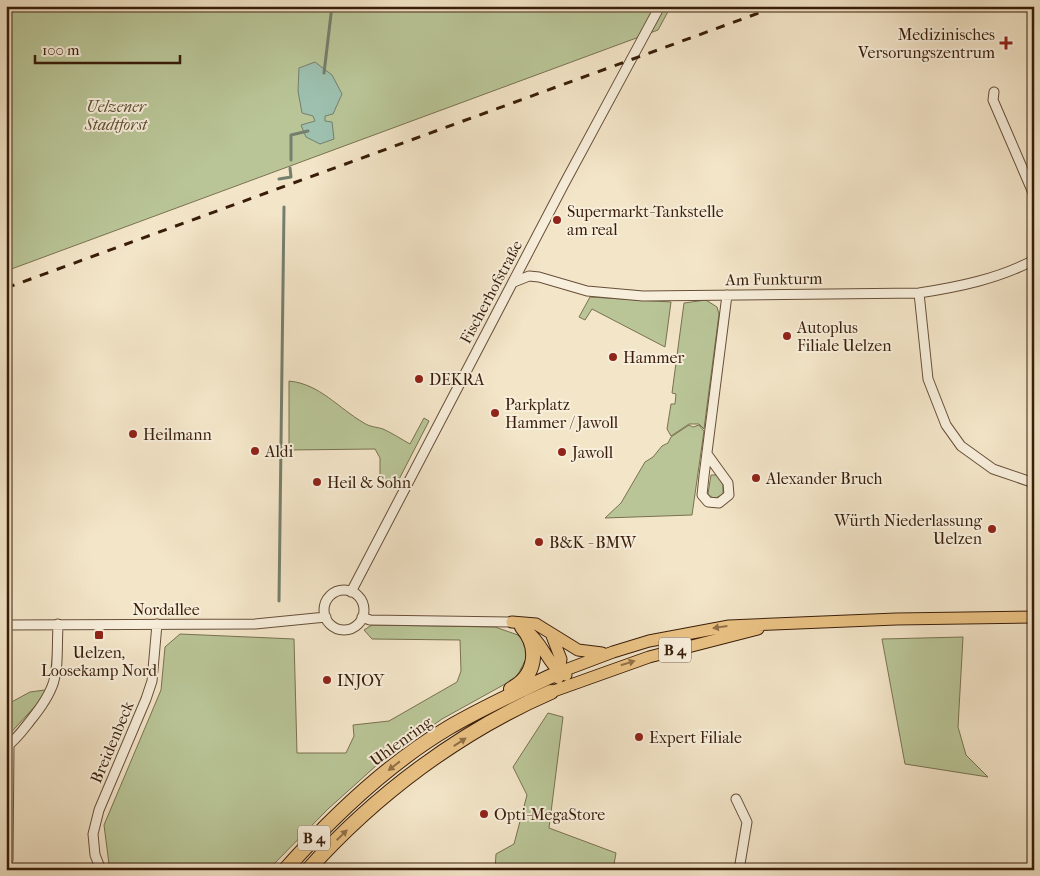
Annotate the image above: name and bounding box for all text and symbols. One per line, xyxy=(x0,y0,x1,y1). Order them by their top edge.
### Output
place label: Medizinisches Versorungszentrum xyxy=(857,25,996,62)
scale bar xyxy=(35,32,180,64)
marker: Medizinisches Versorungszentrum xyxy=(999,36,1013,50)
text: 100 m xyxy=(42,41,80,59)
park label: Uelzener Stadtforst xyxy=(84,97,148,134)
place label: Supermarkt-Tankstelle am real xyxy=(567,202,724,239)
marker: Supermarkt-Tankstelle am real xyxy=(551,214,563,226)
street label: Fischerhofstraße xyxy=(456,237,526,347)
street label: Am Funkturm xyxy=(724,269,823,289)
place label: Autoplus Filiale Uelzen xyxy=(796,318,892,355)
marker: Autoplus Filiale Uelzen xyxy=(781,330,793,342)
place label: Hammer xyxy=(623,348,685,367)
marker: Hammer xyxy=(607,351,619,363)
place label: DEKRA xyxy=(429,370,485,389)
marker: DEKRA xyxy=(413,373,425,385)
place label: Parkplatz Hammer / Jawoll xyxy=(505,395,619,432)
marker: Parkplatz Hammer / Jawoll xyxy=(489,407,501,419)
place label: Heilmann xyxy=(143,425,213,444)
marker: Heilmann xyxy=(127,428,139,440)
place label: Aldi xyxy=(264,442,293,461)
place label: Jawoll xyxy=(570,443,614,462)
marker: Aldi xyxy=(249,445,261,457)
marker: Jawoll xyxy=(556,446,568,458)
place label: Alexander Bruch xyxy=(765,469,883,488)
marker: Alexander Bruch xyxy=(750,472,762,484)
place label: Heil & Sohn xyxy=(327,473,412,492)
marker: Heil & Sohn xyxy=(311,476,323,488)
place label: Würth Niederlassung Uelzen xyxy=(833,511,983,548)
marker: Würth Niederlassung Uelzen xyxy=(986,523,998,535)
place label: B&K - BMW xyxy=(549,533,637,552)
marker: B&K - BMW xyxy=(533,536,545,548)
street label: Nordallee xyxy=(132,600,200,619)
one-way arrow xyxy=(712,623,728,631)
marker: Uelzen, Loosekamp Nord xyxy=(93,629,105,641)
road number: B 4 xyxy=(659,638,691,662)
place label: Uelzen, Loosekamp Nord xyxy=(41,643,157,680)
one-way arrow xyxy=(621,659,636,667)
place label: INJOY xyxy=(337,671,385,690)
marker: INJOY xyxy=(321,674,333,686)
street label: Breidenbeck xyxy=(86,698,138,786)
street label: Uhlenring xyxy=(366,712,436,770)
place label: Expert Filiale xyxy=(649,728,742,747)
marker: Expert Filiale xyxy=(633,731,645,743)
one-way arrow xyxy=(453,737,466,746)
one-way arrow xyxy=(388,761,401,772)
place label: Opti-MegaStore xyxy=(494,805,605,824)
marker: Opti-MegaStore xyxy=(478,808,490,820)
road number: B 4 xyxy=(298,826,330,850)
one-way arrow xyxy=(335,829,347,841)

